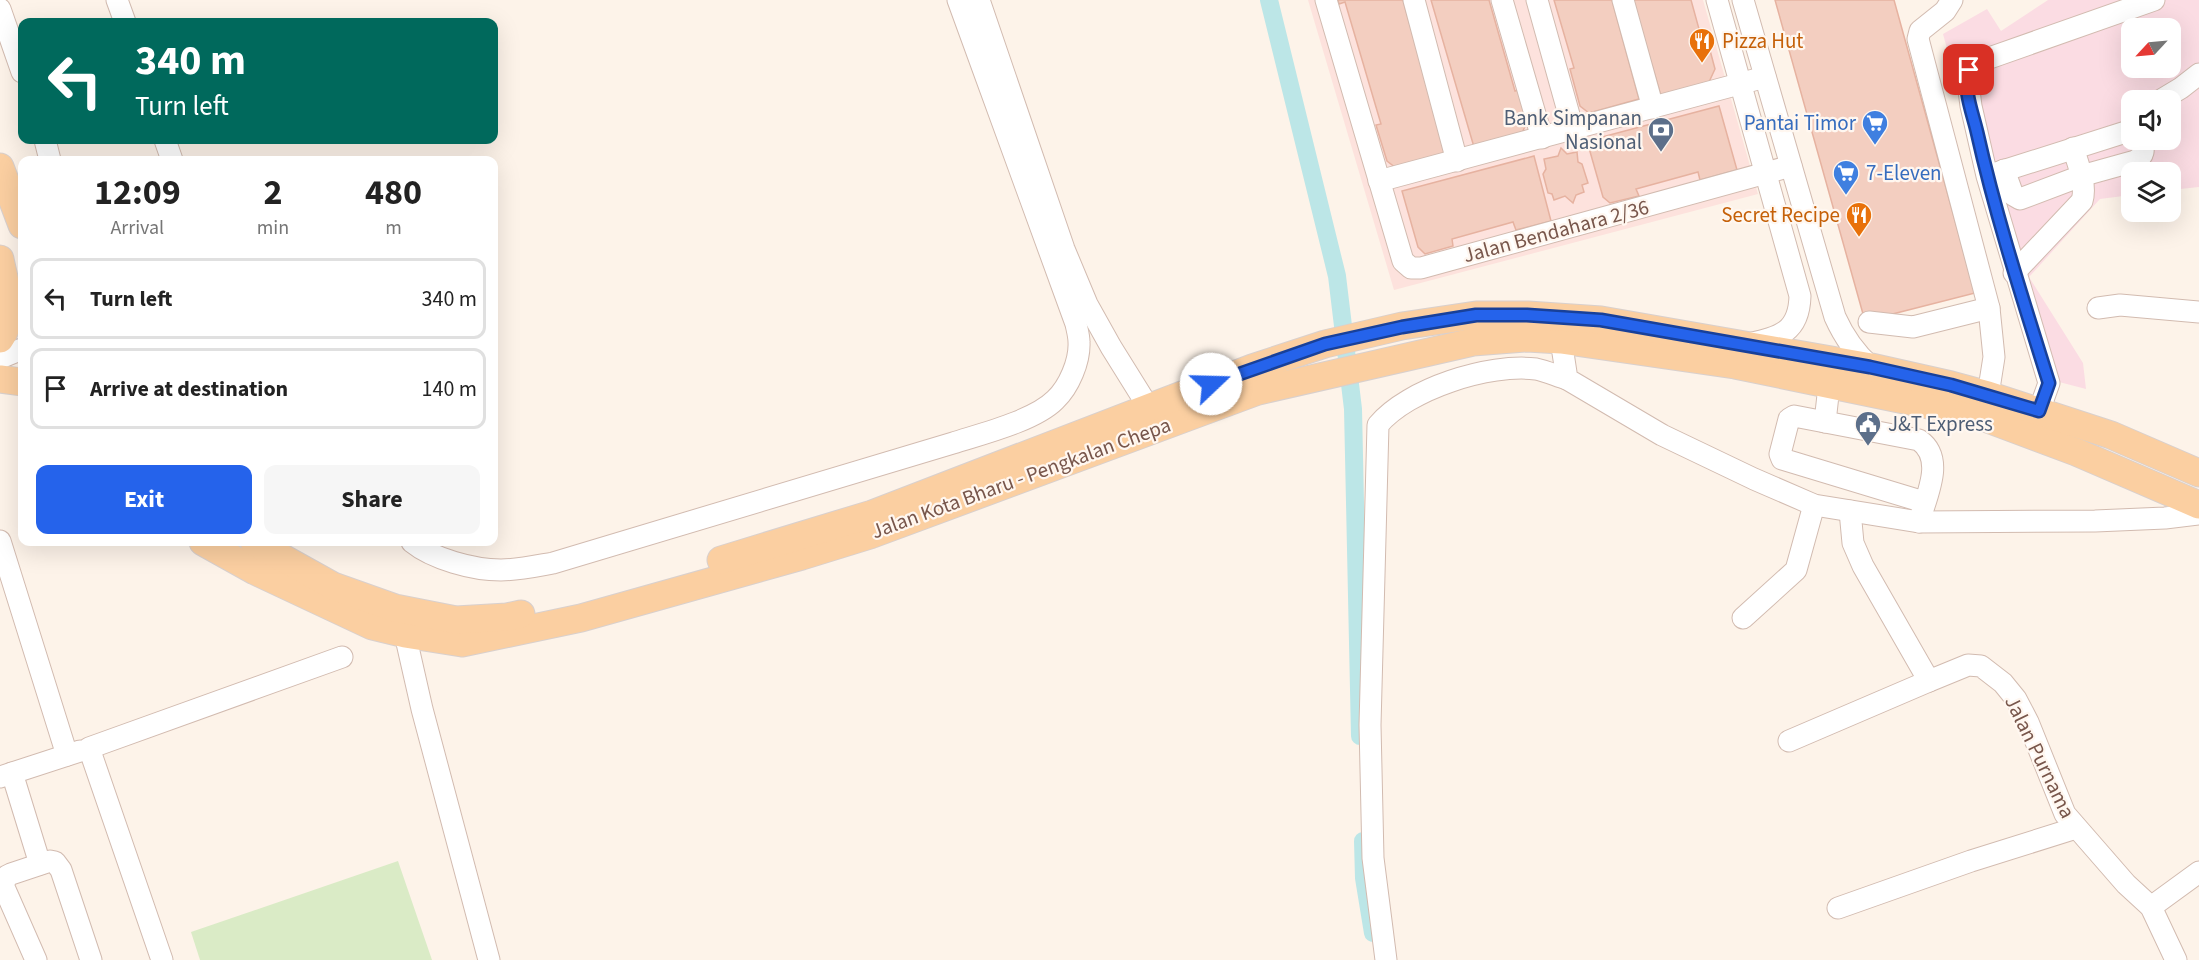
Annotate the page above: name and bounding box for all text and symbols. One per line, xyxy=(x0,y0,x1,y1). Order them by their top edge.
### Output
north arrow xyxy=(2121,18,2181,78)
map controls xyxy=(2121,18,2181,222)
restaurant icon: Pizza Hut xyxy=(1687,26,1717,64)
place label: Pizza Hut xyxy=(1722,26,1803,56)
text: 340 m xyxy=(135,31,246,91)
icon: left xyxy=(36,42,114,120)
pin xyxy=(1943,44,1994,95)
icon: arrive xyxy=(1952,53,1985,86)
text: Turn left xyxy=(135,87,229,126)
button: sound xyxy=(2121,90,2181,150)
place label: Bank Simpanan Nasional xyxy=(1504,103,1642,157)
place label: Pantai Timor xyxy=(1744,108,1857,138)
supermarket icon: Pantai Timor xyxy=(1860,108,1890,146)
bank icon: Bank Simpanan Nasional xyxy=(1646,115,1676,153)
supermarket icon: 7-Eleven xyxy=(1831,158,1861,196)
place label: 7-Eleven xyxy=(1866,158,1942,188)
button: layers xyxy=(2121,162,2181,222)
text: 12:09 xyxy=(94,167,181,218)
text: 2 xyxy=(263,167,282,218)
text: 480 xyxy=(365,167,422,218)
street label: Jalan Bendahara 2/36 xyxy=(1460,192,1652,270)
place label: Secret Recipe xyxy=(1721,200,1840,230)
restaurant icon: Secret Recipe xyxy=(1844,200,1874,238)
text: Arrival xyxy=(110,214,164,242)
text: min xyxy=(257,214,289,242)
text: m xyxy=(385,214,402,242)
icon: left xyxy=(39,282,72,315)
text: Turn left xyxy=(90,283,172,315)
text: 340 m xyxy=(422,283,477,315)
position arrow xyxy=(1179,352,1243,416)
icon: arrive xyxy=(39,372,72,405)
text: Arrive at destination xyxy=(90,373,288,405)
text: 140 m xyxy=(422,373,477,405)
public building icon: J&T Express xyxy=(1853,409,1883,447)
place label: J&T Express xyxy=(1888,409,1993,439)
street label: Jalan Kota Bharu - Pengkalan Chepa xyxy=(867,410,1175,546)
button: Exit xyxy=(36,465,252,534)
button: Share xyxy=(264,465,480,534)
street label: Jalan Purnama xyxy=(1997,691,2083,823)

